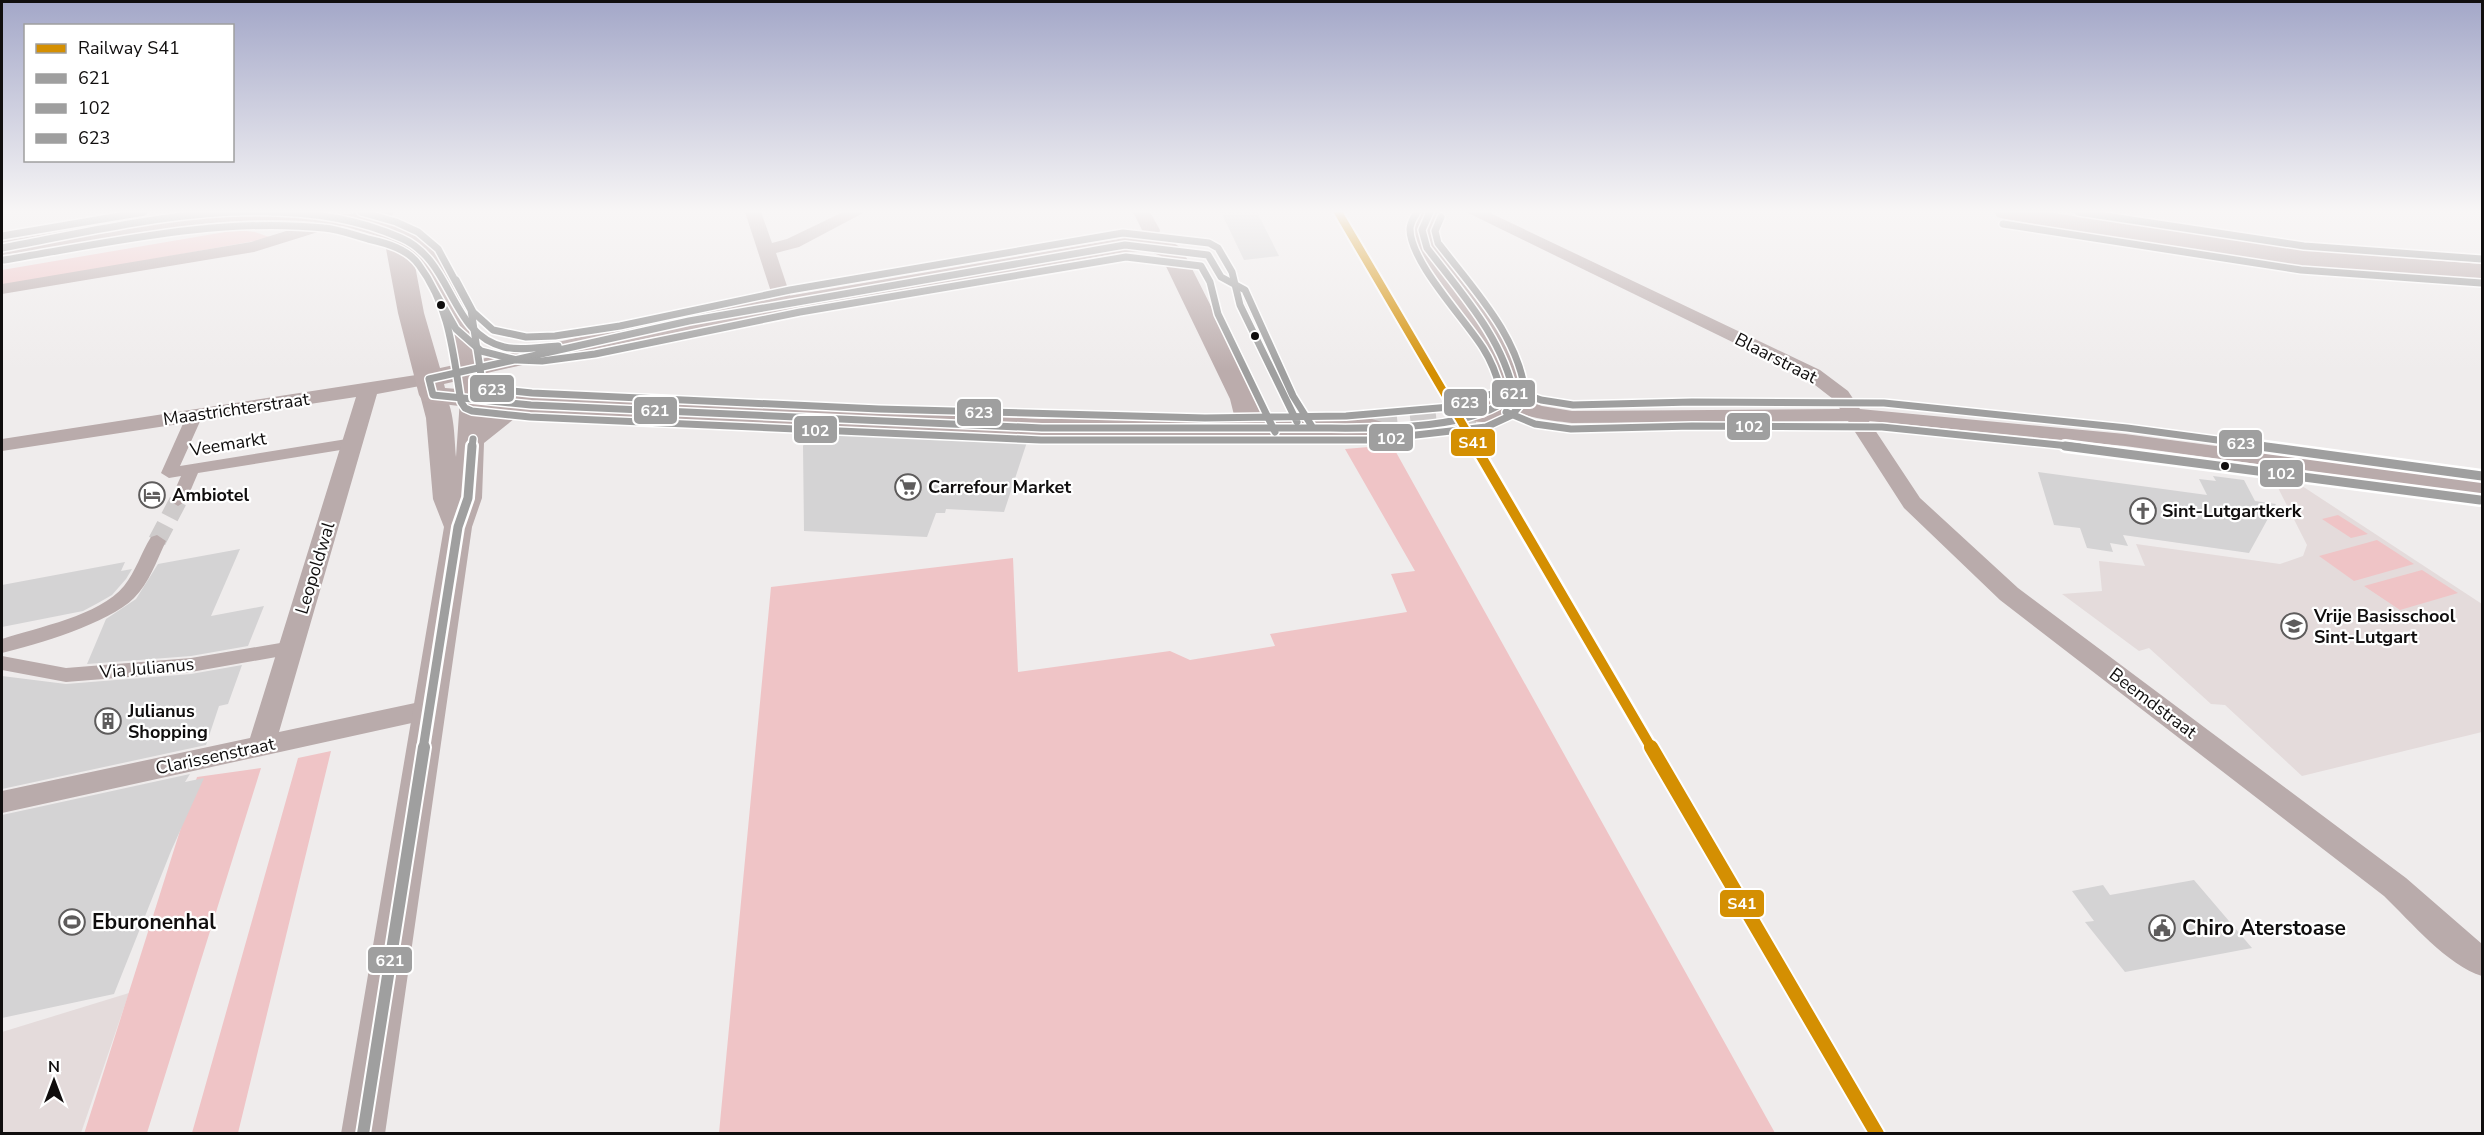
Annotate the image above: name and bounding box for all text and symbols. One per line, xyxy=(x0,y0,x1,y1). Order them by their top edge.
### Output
legend xyxy=(24,24,234,162)
text: Railway S41 xyxy=(78,36,180,60)
text: 621 xyxy=(78,66,110,90)
text: 102 xyxy=(78,96,110,120)
text: 623 xyxy=(78,126,110,150)
unlabelled marker xyxy=(435,299,447,311)
street label: Blaarstraat xyxy=(1731,327,1822,389)
unlabelled marker xyxy=(1249,330,1261,342)
line badge: 623 xyxy=(469,374,515,403)
text: 623 xyxy=(478,379,506,401)
line badge: 621 xyxy=(1491,379,1536,408)
text: 621 xyxy=(1500,383,1528,405)
street label: Maastrichterstraat xyxy=(161,387,311,431)
line badge: 623 xyxy=(1443,388,1488,417)
text: 623 xyxy=(1451,392,1479,414)
line badge: 621 xyxy=(633,396,678,425)
line badge: 623 xyxy=(956,398,1002,427)
text: 621 xyxy=(641,400,669,422)
text: 623 xyxy=(965,402,993,424)
line badge: 102 xyxy=(1726,412,1771,441)
line badge: 102 xyxy=(793,415,838,444)
text: 102 xyxy=(1735,416,1763,438)
text: 102 xyxy=(801,420,829,442)
line badge: 102 xyxy=(1368,423,1414,452)
street label: Veemarkt xyxy=(187,426,269,462)
text: 102 xyxy=(1377,428,1405,450)
line badge: S41 xyxy=(1450,428,1496,457)
line badge: 623 xyxy=(2218,429,2263,458)
text: S41 xyxy=(1458,432,1488,454)
text: 623 xyxy=(2227,433,2255,455)
line badge: 102 xyxy=(2259,459,2304,488)
unlabelled marker xyxy=(2219,460,2231,472)
text: 102 xyxy=(2267,463,2295,485)
supermarket icon: Carrefour Market xyxy=(893,472,923,502)
place label: Carrefour Market xyxy=(928,475,1071,499)
hotel icon: Ambiotel xyxy=(137,480,167,510)
place label: Ambiotel xyxy=(172,483,249,507)
church icon: Sint-Lutgartkerk xyxy=(2128,496,2158,526)
place label: Sint-Lutgartkerk xyxy=(2162,499,2302,523)
street label: Leopoldwal xyxy=(290,518,341,617)
place label: Vrije Basisschool Sint-Lutgart xyxy=(2313,604,2456,649)
school or university icon: Vrije Basisschool Sint-Lutgart xyxy=(2279,611,2309,641)
street label: Via Julianus xyxy=(98,652,195,684)
street label: Beemdstraat xyxy=(2104,662,2202,744)
place label: Julianus Shopping xyxy=(127,699,208,744)
building icon: Julianus Shopping xyxy=(93,706,123,736)
street label: Clarissenstraat xyxy=(153,732,278,780)
line badge: S41 xyxy=(1719,889,1765,918)
text: S41 xyxy=(1727,893,1757,915)
sports icon: Eburonenhal xyxy=(57,907,87,937)
place label: Eburonenhal xyxy=(92,908,216,936)
public building icon: Chiro Aterstoase xyxy=(2147,913,2177,943)
place label: Chiro Aterstoase xyxy=(2182,914,2346,942)
line badge: 621 xyxy=(367,946,413,974)
text: 621 xyxy=(376,950,404,972)
north arrow xyxy=(24,1051,84,1111)
text: N xyxy=(48,1056,60,1078)

